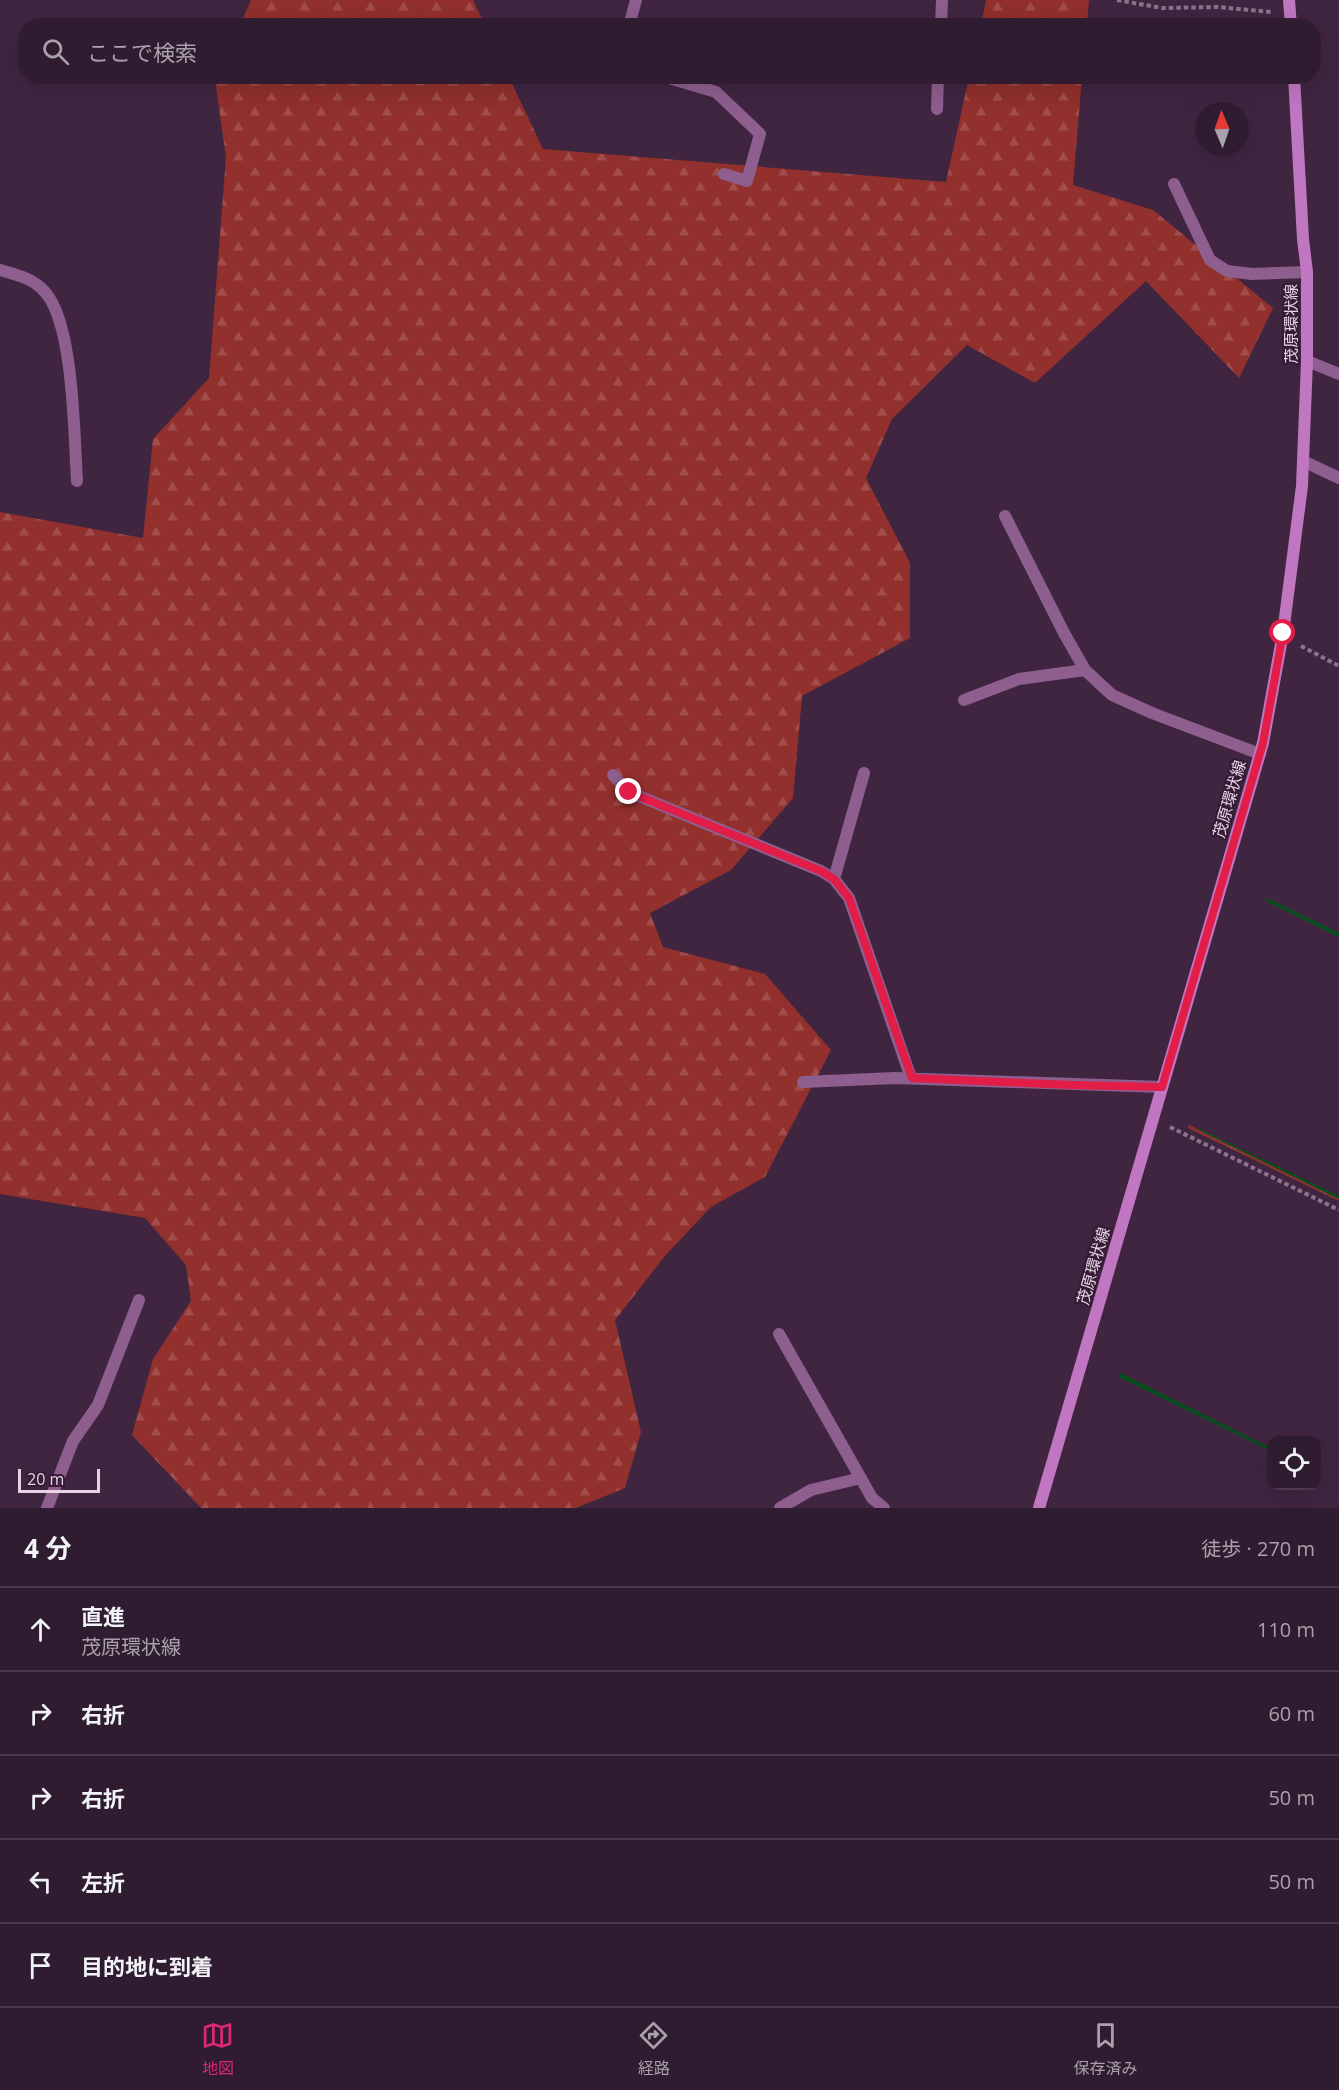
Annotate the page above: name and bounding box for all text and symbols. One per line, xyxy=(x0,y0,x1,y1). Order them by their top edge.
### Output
search box xyxy=(18,18,1321,84)
icon: search xyxy=(39,35,72,68)
text: ここで検索 xyxy=(87,37,197,67)
north arrow xyxy=(1195,102,1249,156)
street label: 茂原環状線 xyxy=(1280,284,1302,364)
route start xyxy=(1269,619,1295,645)
street label: 茂原環状線 xyxy=(1207,758,1251,840)
route end xyxy=(615,778,641,804)
street label: 茂原環状線 xyxy=(1071,1225,1115,1307)
map controls xyxy=(1267,1436,1321,1490)
button: locate xyxy=(1267,1436,1321,1490)
scale bar xyxy=(18,1466,100,1494)
text: 20 m xyxy=(27,1468,64,1490)
text: 4 分 xyxy=(24,1530,72,1566)
text: 徒歩 · 270 m xyxy=(1201,1535,1315,1562)
text: 直進 xyxy=(81,1601,125,1631)
icon: ahead xyxy=(24,1613,57,1646)
text: 110 m xyxy=(1257,1616,1315,1643)
text: 茂原環状線 xyxy=(81,1633,181,1660)
icon: right xyxy=(24,1697,57,1730)
text: 右折 xyxy=(81,1699,125,1729)
text: 60 m xyxy=(1268,1700,1315,1727)
icon: right xyxy=(24,1781,57,1814)
text: 右折 xyxy=(81,1783,125,1813)
text: 50 m xyxy=(1268,1784,1315,1811)
icon: left xyxy=(24,1865,57,1898)
text: 左折 xyxy=(81,1867,125,1897)
text: 50 m xyxy=(1268,1868,1315,1895)
icon: arrive xyxy=(24,1949,57,1982)
text: 目的地に到着 xyxy=(81,1951,213,1981)
tab: 地図 xyxy=(201,2019,234,2079)
tab: 経路 xyxy=(637,2019,670,2079)
tab: 保存済み xyxy=(1073,2019,1137,2079)

